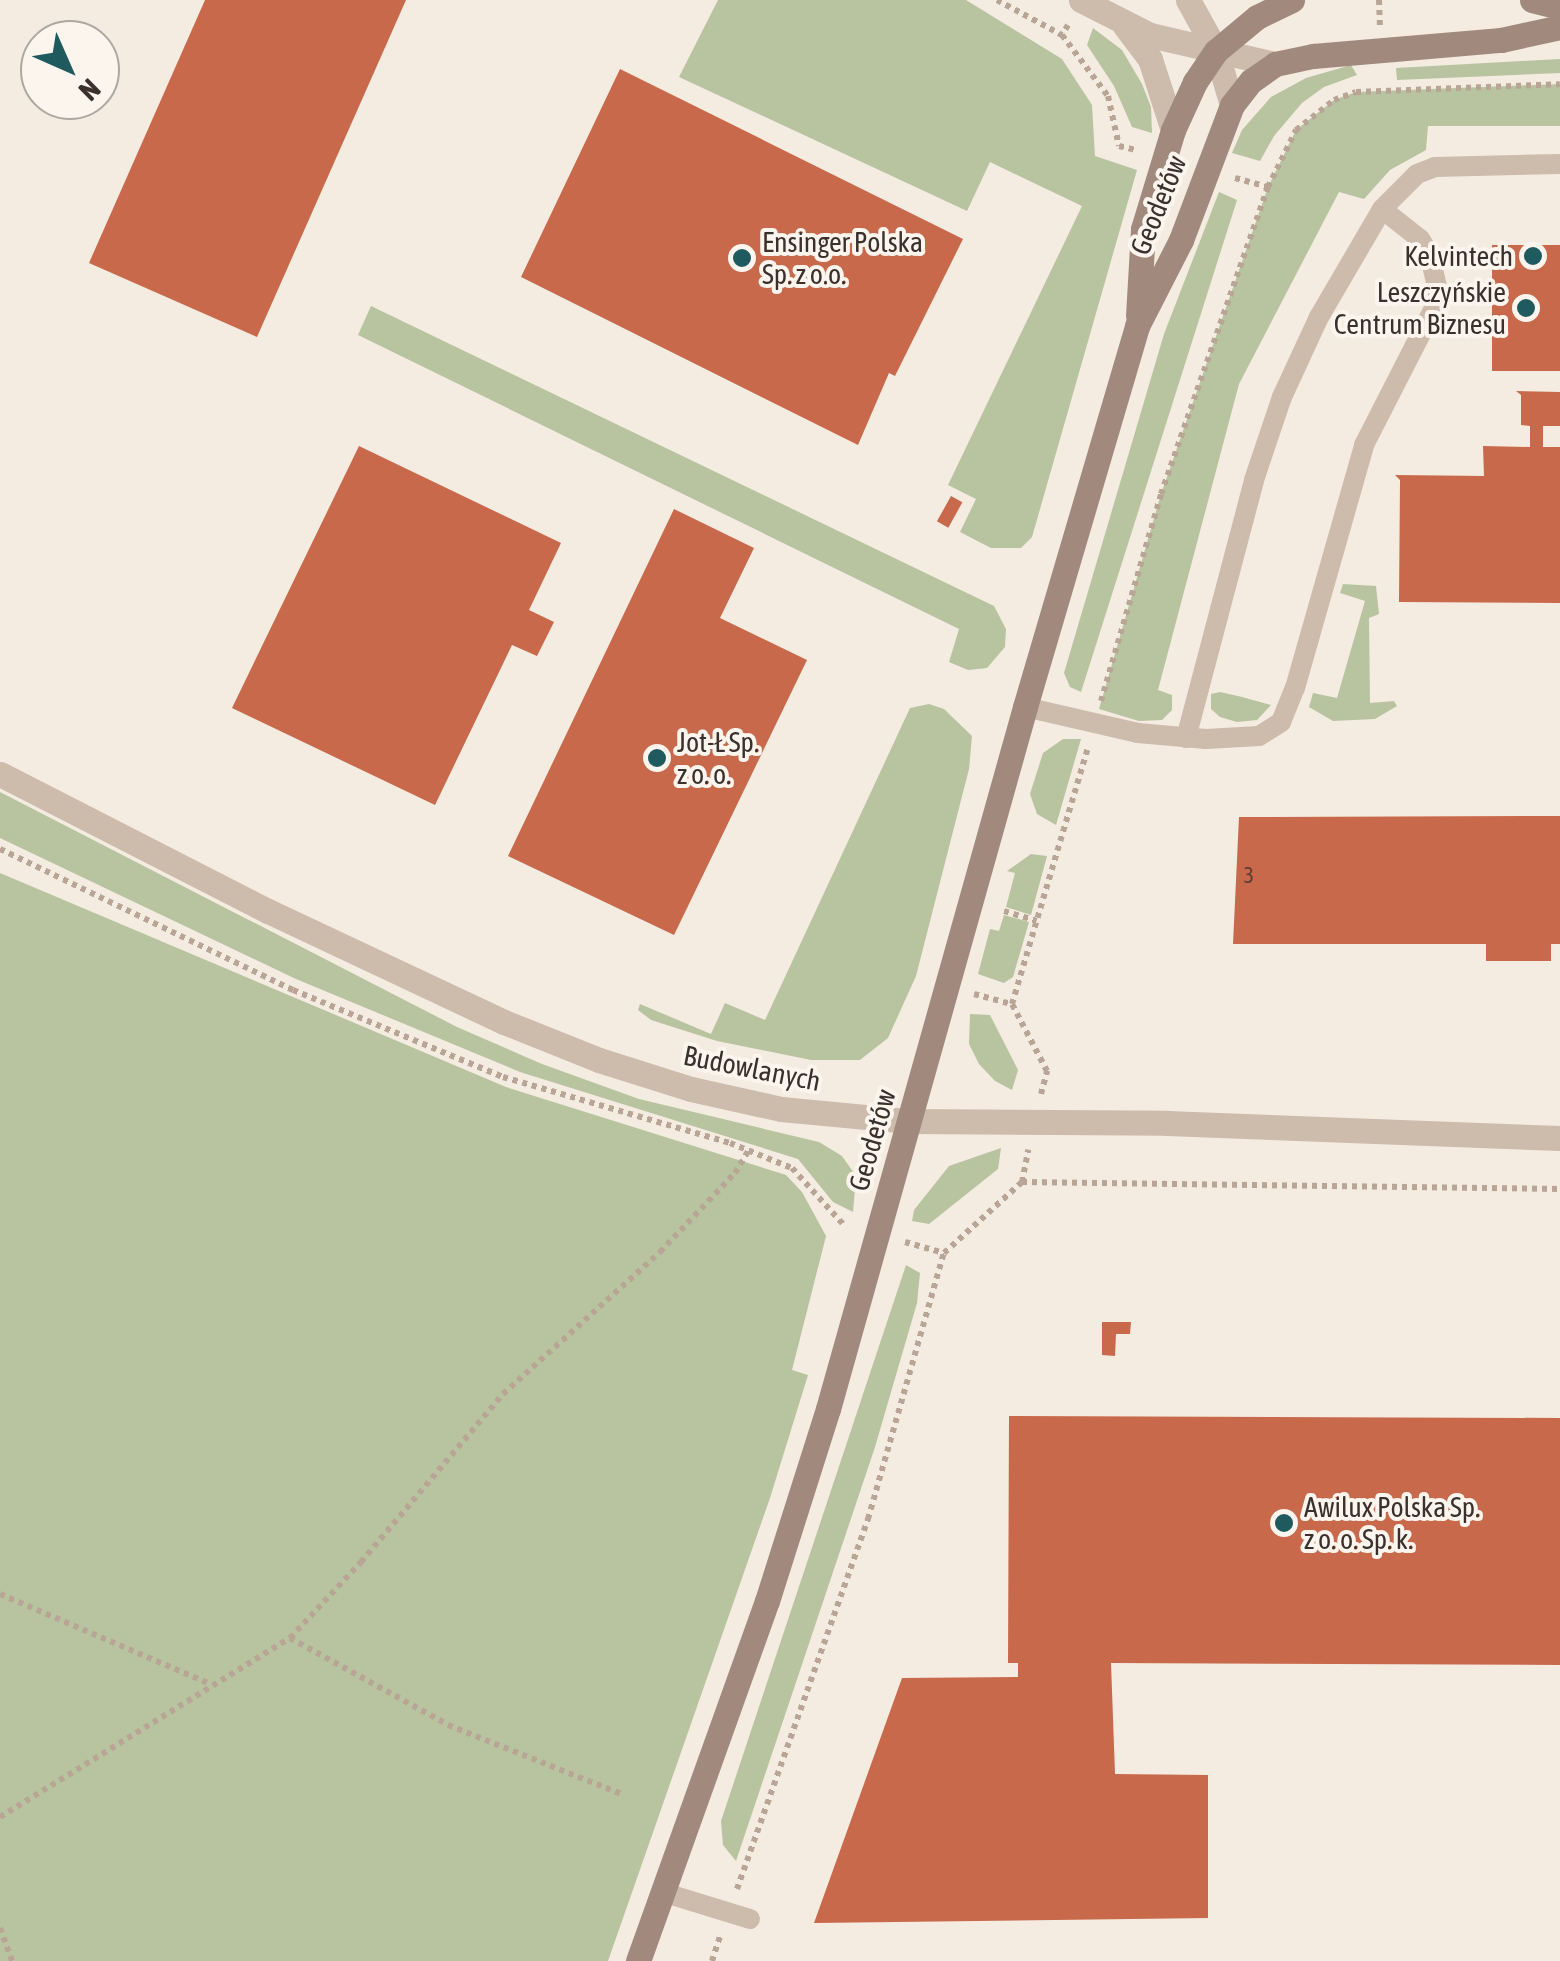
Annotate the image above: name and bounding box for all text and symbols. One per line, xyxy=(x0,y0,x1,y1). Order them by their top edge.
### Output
north arrow xyxy=(20,20,120,120)
text: N xyxy=(73,73,107,107)
street label: Geodetów xyxy=(1123,151,1193,259)
place label: Ensinger Polska Sp. z o.o. xyxy=(762,225,923,291)
place label: Kelvintech xyxy=(1404,239,1513,273)
marker: Kelvintech xyxy=(1522,245,1544,267)
marker: Ensinger Polska Sp. z o.o. xyxy=(731,247,753,269)
place label: Leszczyńskie Centrum Biznesu xyxy=(1334,275,1506,341)
marker: Leszczyńskie Centrum Biznesu xyxy=(1515,297,1537,319)
place label: Jot-Ł Sp. z o. o. xyxy=(677,725,759,791)
marker: Jot-Ł Sp. z o. o. xyxy=(646,747,668,769)
house number: 3 xyxy=(1244,863,1254,889)
street label: Budowlanych xyxy=(681,1038,823,1098)
street label: Geodetów xyxy=(842,1085,902,1195)
place label: Awilux Polska Sp. z o. o. Sp. k. xyxy=(1304,1490,1480,1556)
marker: Awilux Polska Sp. z o. o. Sp. k. xyxy=(1273,1512,1295,1534)

